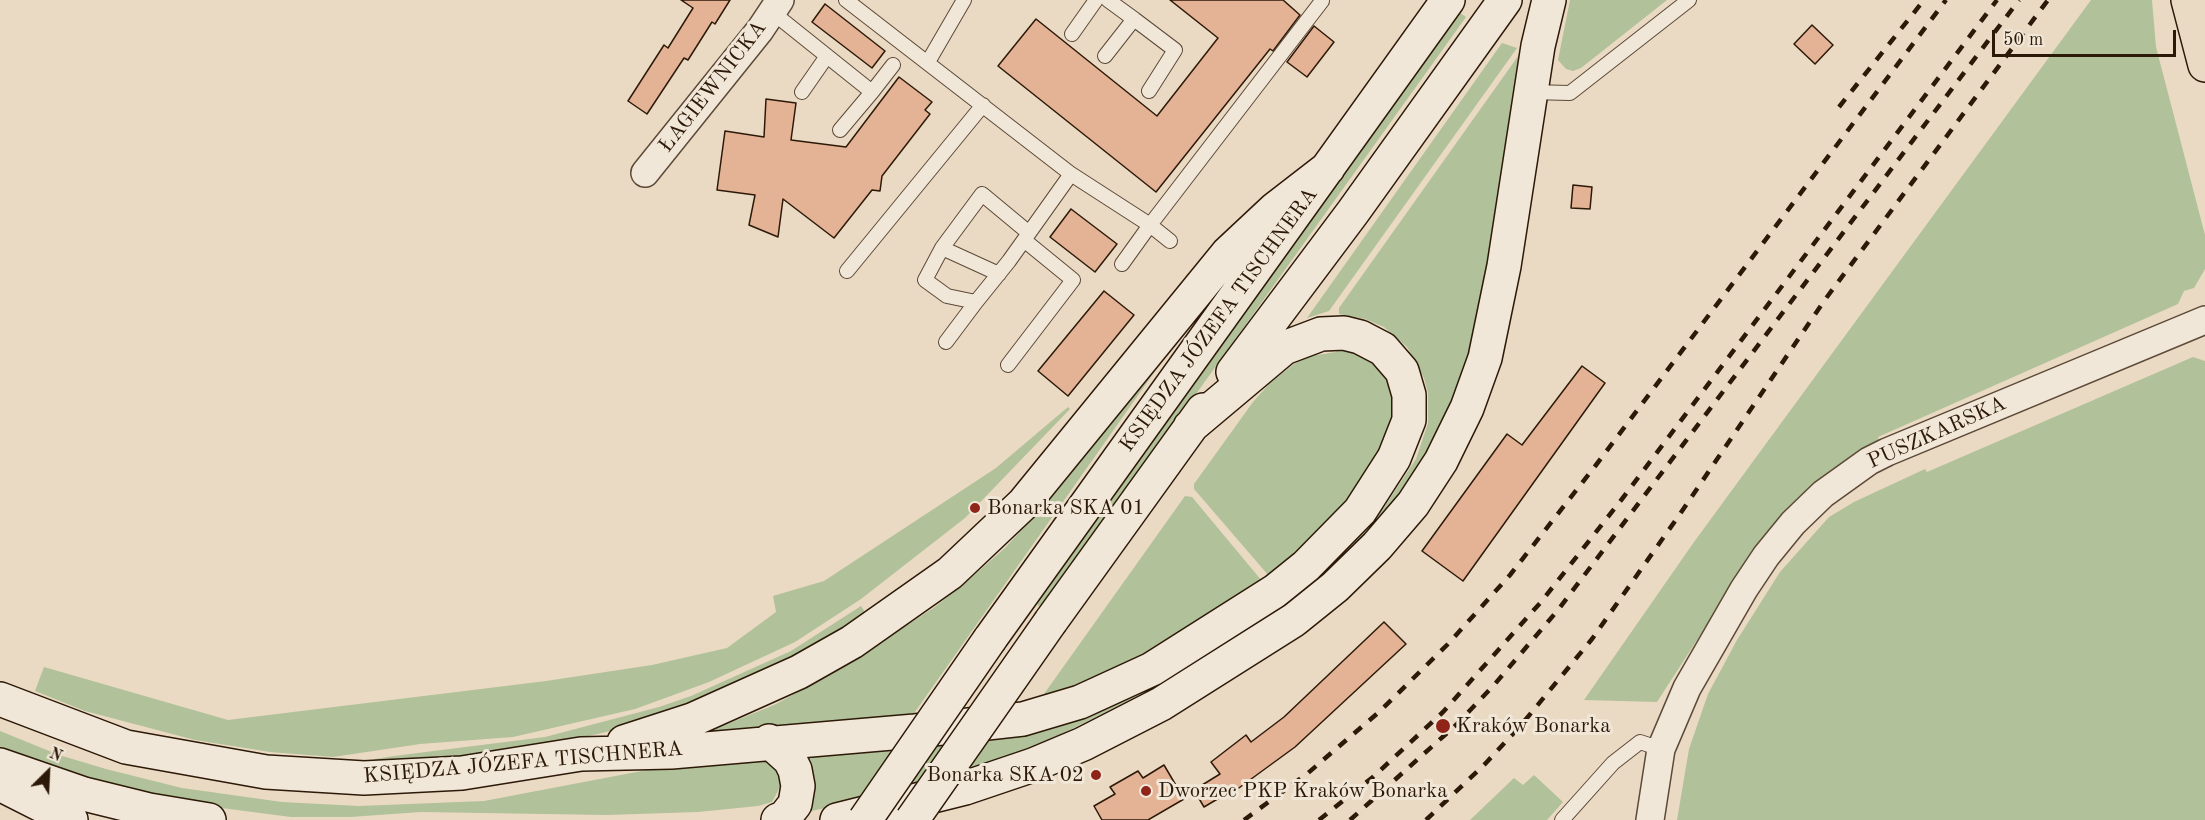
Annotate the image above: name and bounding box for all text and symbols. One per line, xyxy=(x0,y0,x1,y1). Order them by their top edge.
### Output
street label: ŁAGIEWNICKA xyxy=(654,16,772,158)
scale bar xyxy=(1995,18,2180,56)
text: 50 m xyxy=(2003,31,2043,49)
street label: KSIĘDZA JÓZEFA TISCHNERA xyxy=(1115,183,1323,457)
street label: PUSZKARSKA xyxy=(1864,391,2010,475)
place label: Bonarka SKA 01 xyxy=(987,495,1145,521)
marker: Bonarka SKA 01 xyxy=(968,501,982,515)
place label: Kraków Bonarka xyxy=(1456,713,1611,739)
marker: Kraków Bonarka xyxy=(1434,717,1452,735)
street label: KSIĘDZA JÓZEFA TISCHNERA xyxy=(362,736,684,790)
north arrow xyxy=(18,742,78,802)
text: N xyxy=(46,746,64,765)
place label: Bonarka SKA 02 xyxy=(926,762,1084,788)
marker: Bonarka SKA 02 xyxy=(1089,768,1103,782)
place label: Dworzec PKP Kraków Bonarka xyxy=(1158,778,1448,804)
marker: Dworzec PKP Kraków Bonarka xyxy=(1139,784,1153,798)

